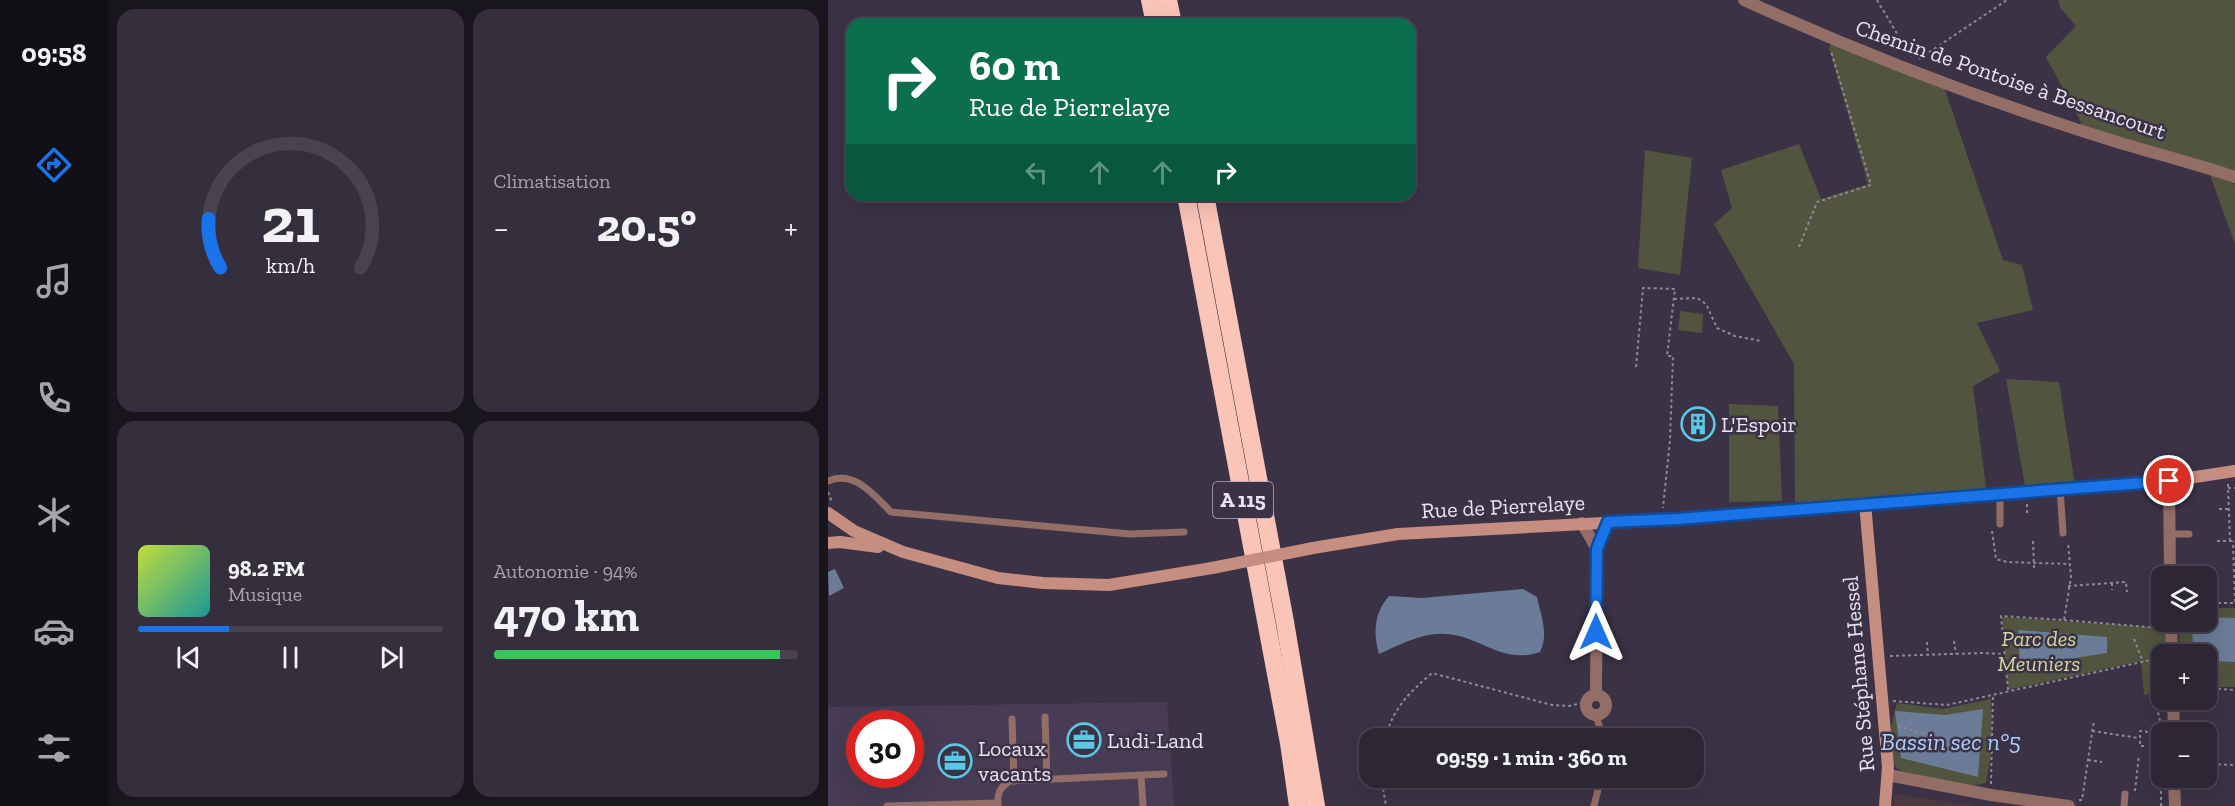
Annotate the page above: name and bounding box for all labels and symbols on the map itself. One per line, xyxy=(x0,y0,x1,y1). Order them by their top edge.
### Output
street label: Chemin de Pontoise à Bessancourt xyxy=(1852,14,2170,146)
building icon: L'Espoir xyxy=(1680,406,1716,442)
place label: L'Espoir xyxy=(1721,411,1797,438)
pin xyxy=(2143,455,2194,506)
road number: A 115 xyxy=(1213,482,1273,518)
street label: Rue de Pierrelaye xyxy=(1420,489,1586,524)
street label: Rue Stéphane Hessel xyxy=(1836,575,1881,773)
position arrow xyxy=(1564,600,1628,664)
park label: Parc des Meuniers xyxy=(1998,625,2080,677)
speed limit sign: 30 xyxy=(846,710,924,788)
office icon: Ludi-Land xyxy=(1066,722,1102,758)
place label: Ludi-Land xyxy=(1107,727,1203,754)
water label: Bassin sec n°5 xyxy=(1881,727,2021,756)
place label: Locaux vacants xyxy=(978,735,1051,787)
office icon: Locaux vacants xyxy=(937,743,973,779)

